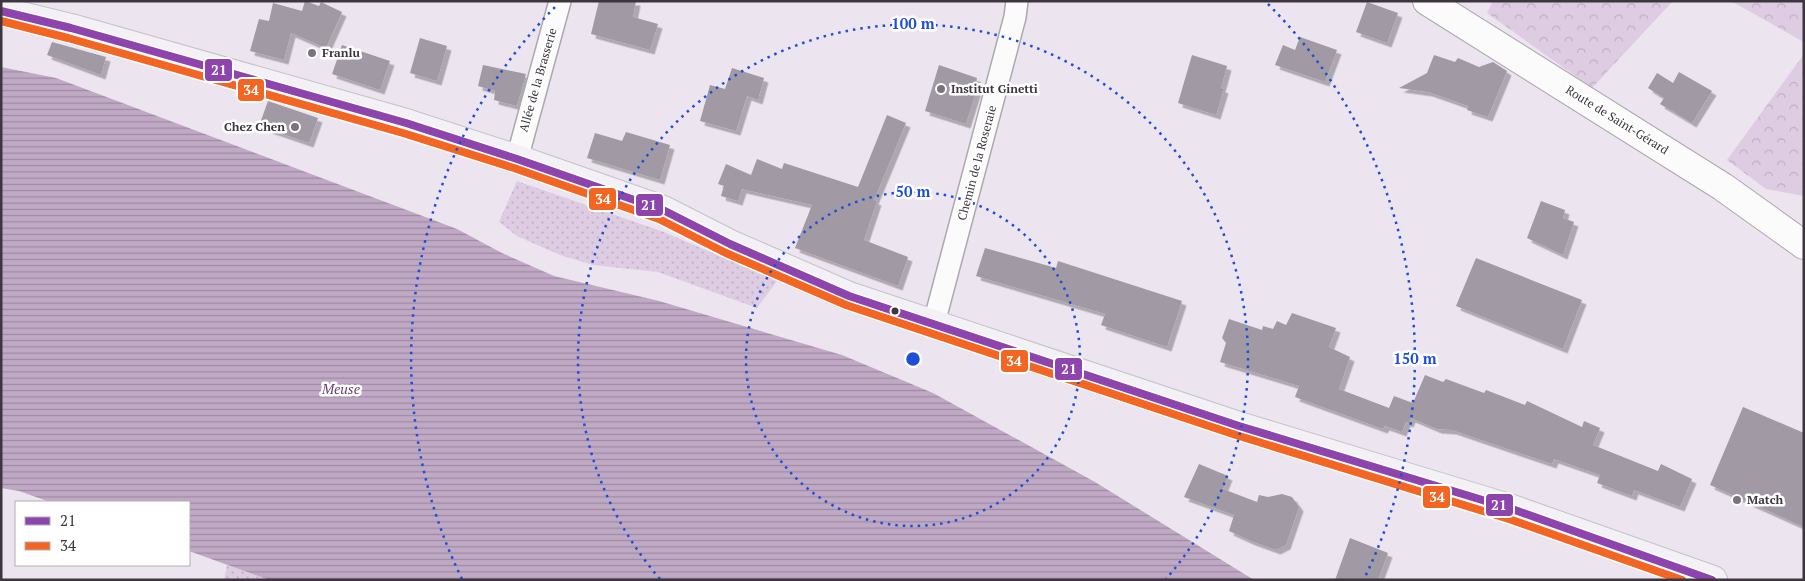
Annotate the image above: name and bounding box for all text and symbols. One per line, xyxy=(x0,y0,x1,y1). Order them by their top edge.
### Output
text: 100 m xyxy=(891,13,935,33)
street label: Allée de la Brasserie xyxy=(516,26,560,134)
place label: Franlu xyxy=(322,45,360,60)
marker: Franlu xyxy=(306,47,318,59)
line badge: 21 xyxy=(204,58,233,82)
text: 21 xyxy=(211,60,227,79)
line badge: 34 xyxy=(237,78,265,102)
text: 34 xyxy=(243,80,259,99)
place label: Institut Ginetti xyxy=(951,81,1038,96)
street label: Route de Saint-Gérard xyxy=(1563,82,1672,158)
marker: Institut Ginetti xyxy=(935,83,947,95)
street label: Chemin de la Roseraie xyxy=(954,104,999,222)
place label: Chez Chen xyxy=(224,119,285,134)
marker: Chez Chen xyxy=(289,121,301,133)
text: 50 m xyxy=(896,181,931,201)
line badge: 34 xyxy=(588,187,617,211)
text: 34 xyxy=(595,189,611,208)
line badge: 21 xyxy=(635,193,664,217)
text: 21 xyxy=(641,195,657,214)
unlabelled marker xyxy=(890,306,900,316)
text: 150 m xyxy=(1393,348,1437,368)
line badge: 34 xyxy=(1000,349,1029,373)
centre of rings xyxy=(904,350,922,368)
text: 34 xyxy=(1006,351,1022,370)
line badge: 21 xyxy=(1054,357,1083,381)
text: 21 xyxy=(1061,359,1077,378)
water label: Meuse xyxy=(321,379,361,398)
line badge: 34 xyxy=(1422,485,1451,509)
text: 34 xyxy=(1429,487,1445,506)
place label: Match xyxy=(1747,492,1783,507)
line badge: 21 xyxy=(1485,493,1514,517)
marker: Match xyxy=(1731,494,1743,506)
text: 21 xyxy=(1491,495,1507,514)
legend xyxy=(15,501,190,566)
text: 21 xyxy=(60,510,76,530)
text: 34 xyxy=(60,535,76,555)

